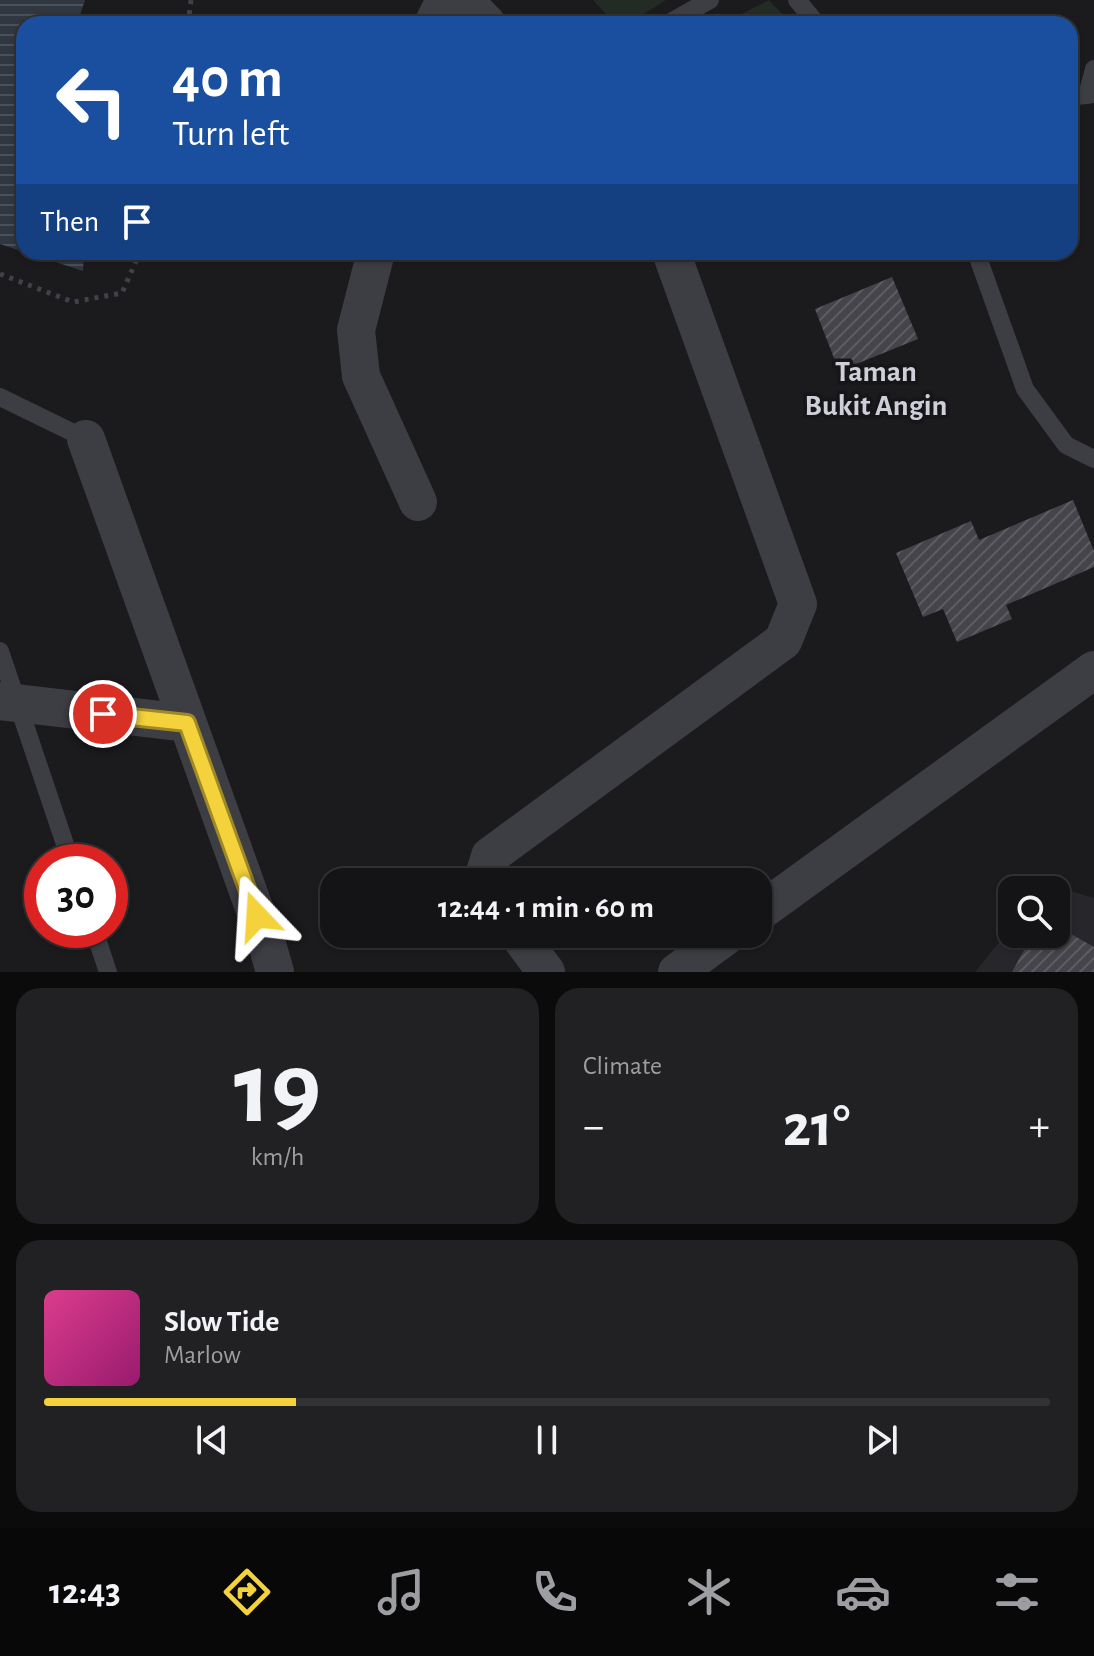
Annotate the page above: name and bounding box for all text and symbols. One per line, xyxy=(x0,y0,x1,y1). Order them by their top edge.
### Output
icon: left xyxy=(40,48,144,152)
text: 40 m xyxy=(172,51,283,107)
text: Turn left xyxy=(172,116,289,152)
icon: arrive xyxy=(115,200,159,244)
text: Then xyxy=(40,207,99,237)
district label: Taman Bukit Angin xyxy=(805,357,947,421)
pin xyxy=(69,680,137,748)
icon: arrive xyxy=(81,692,125,736)
speed limit sign: 30 xyxy=(24,844,128,948)
position arrow xyxy=(215,874,299,958)
map controls xyxy=(998,876,1070,948)
button: search xyxy=(998,876,1070,948)
text: 12:44 · 1 min · 60 m xyxy=(438,893,654,923)
text: 19 xyxy=(234,1038,321,1142)
text: Climate xyxy=(583,1053,662,1079)
text: 21° xyxy=(783,1097,850,1157)
text: − xyxy=(583,1105,604,1149)
text: + xyxy=(1029,1105,1050,1149)
text: km/h xyxy=(251,1144,304,1170)
text: Slow Tide xyxy=(164,1307,279,1337)
text: Marlow xyxy=(164,1342,241,1368)
icon: previous xyxy=(190,1418,234,1462)
icon: pause xyxy=(525,1418,569,1462)
icon: next xyxy=(860,1418,904,1462)
icon: directions xyxy=(219,1564,275,1620)
icon: music xyxy=(373,1564,429,1620)
icon: phone xyxy=(527,1564,583,1620)
icon: climate xyxy=(681,1564,737,1620)
icon: car xyxy=(835,1564,891,1620)
icon: filters xyxy=(989,1564,1045,1620)
text: 12:43 xyxy=(49,1574,121,1610)

